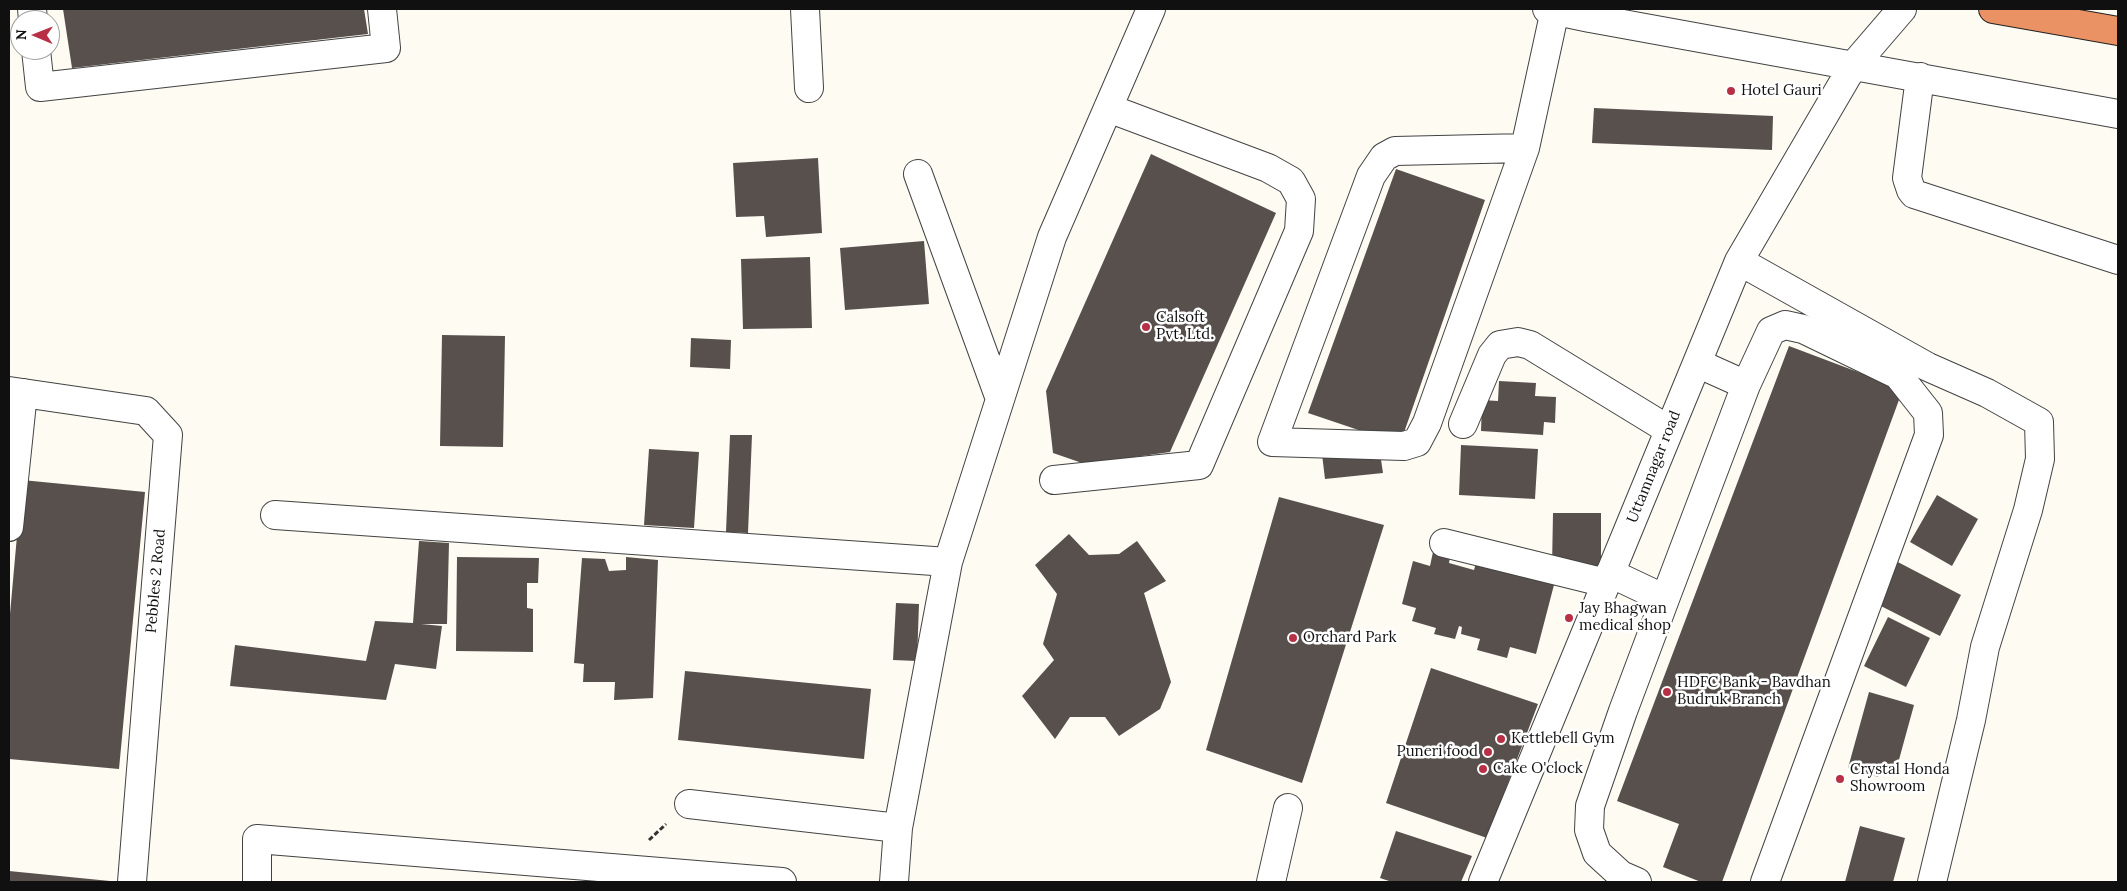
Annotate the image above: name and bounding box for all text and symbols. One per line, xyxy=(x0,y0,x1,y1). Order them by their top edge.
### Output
north arrow xyxy=(10,10,60,60)
text: N xyxy=(12,29,30,40)
place label: Hotel Gauri xyxy=(1741,82,1822,100)
marker: Hotel Gauri xyxy=(1725,85,1737,97)
place label: Calsoft Pvt. Ltd. xyxy=(1156,309,1214,344)
marker: Calsoft Pvt. Ltd. xyxy=(1140,321,1152,333)
street label: Uttamnagar road xyxy=(1623,408,1685,526)
street label: Pebbles 2 Road xyxy=(142,528,170,634)
place label: Jay Bhagwan medical shop xyxy=(1579,600,1671,635)
marker: Jay Bhagwan medical shop xyxy=(1563,612,1575,624)
place label: Orchard Park xyxy=(1303,629,1397,647)
marker: Orchard Park xyxy=(1287,632,1299,644)
place label: HDFC Bank - Bavdhan Budruk Branch xyxy=(1677,674,1831,709)
marker: HDFC Bank - Bavdhan Budruk Branch xyxy=(1661,686,1673,698)
place label: Kettlebell Gym xyxy=(1511,730,1615,748)
marker: Kettlebell Gym xyxy=(1495,733,1507,745)
place label: Puneri food xyxy=(1397,743,1478,761)
marker: Puneri food xyxy=(1482,746,1494,758)
place label: Cake O'clock xyxy=(1493,760,1583,778)
place label: Crystal Honda Showroom xyxy=(1850,761,1950,796)
marker: Cake O'clock xyxy=(1477,763,1489,775)
marker: Crystal Honda Showroom xyxy=(1834,773,1846,785)

